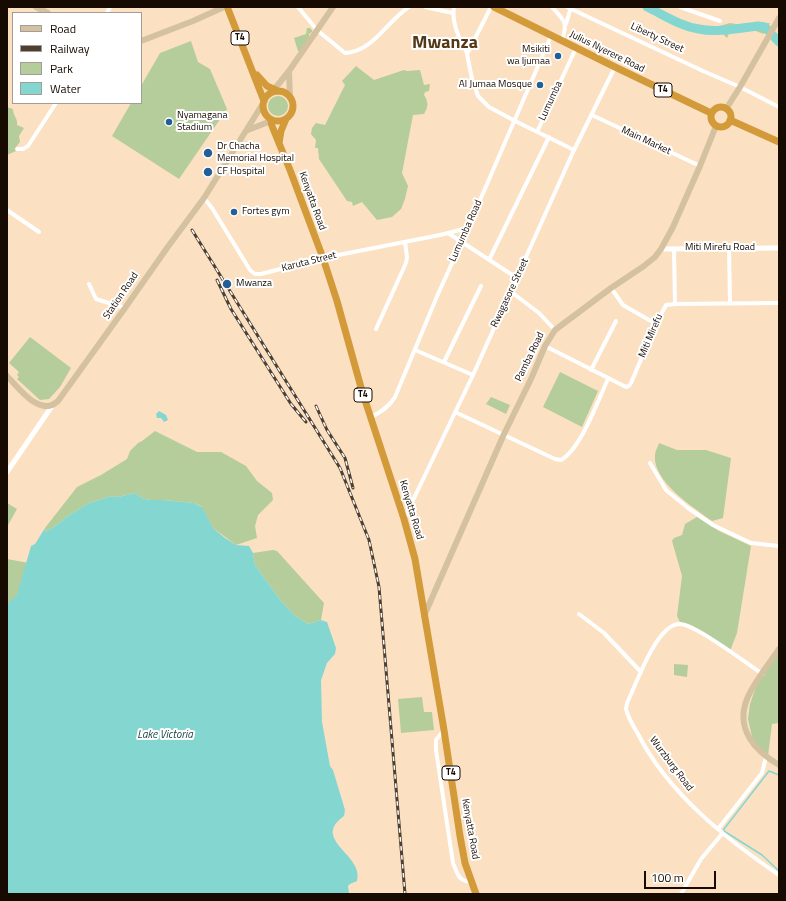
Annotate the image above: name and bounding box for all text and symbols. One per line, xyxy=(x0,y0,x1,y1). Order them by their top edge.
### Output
legend xyxy=(12,12,142,104)
text: Road xyxy=(50,19,76,38)
street label: Liberty Street xyxy=(629,21,685,55)
street label: Julius Nyerere Road xyxy=(567,29,647,75)
road number: T4 xyxy=(231,31,249,45)
district label: Mwanza xyxy=(412,33,478,55)
text: Railway xyxy=(50,39,90,58)
place label: Msikiti wa Ijumaa xyxy=(507,44,550,68)
marker: Msikiti wa Ijumaa xyxy=(553,51,563,61)
text: Park xyxy=(50,59,73,78)
text: Water xyxy=(50,79,81,98)
place label: Al Jumaa Mosque xyxy=(459,79,532,91)
street label: Lumumba xyxy=(537,79,565,123)
marker: Al Jumaa Mosque xyxy=(535,80,545,90)
road number: T4 xyxy=(654,83,672,97)
place label: Nyamagana Stadium xyxy=(177,110,227,134)
marker: Nyamagana Stadium xyxy=(164,117,174,127)
street label: Main Market xyxy=(619,124,673,158)
place label: Dr Chacha Memorial Hospital xyxy=(217,141,294,164)
marker: Dr Chacha Memorial Hospital xyxy=(202,147,214,159)
marker: CF Hospital xyxy=(202,166,214,178)
place label: CF Hospital xyxy=(217,166,265,178)
street label: Kenyatta Road xyxy=(296,170,328,232)
street label: Lumumba Road xyxy=(447,198,485,264)
place label: Fortes gym xyxy=(242,206,290,218)
marker: Fortes gym xyxy=(229,207,239,217)
street label: Miti Mirefu Road xyxy=(685,242,755,254)
street label: Karuta Street xyxy=(280,249,338,275)
street label: Rwagasore Street xyxy=(489,256,531,330)
street label: Station Road xyxy=(101,270,141,322)
marker: Mwanza xyxy=(221,278,233,290)
place label: Mwanza xyxy=(236,278,272,290)
street label: Miti Mirefu xyxy=(636,312,666,360)
street label: Pamba Road xyxy=(513,330,547,384)
road number: T4 xyxy=(354,388,372,402)
street label: Kenyatta Road xyxy=(396,479,426,541)
water label: Lake Victoria xyxy=(137,728,193,742)
street label: Wurzburg Road xyxy=(647,734,695,794)
road number: T4 xyxy=(442,766,460,780)
street label: Kenyatta Road xyxy=(459,798,481,860)
scale bar xyxy=(646,863,718,889)
text: 100 m xyxy=(651,868,684,887)

